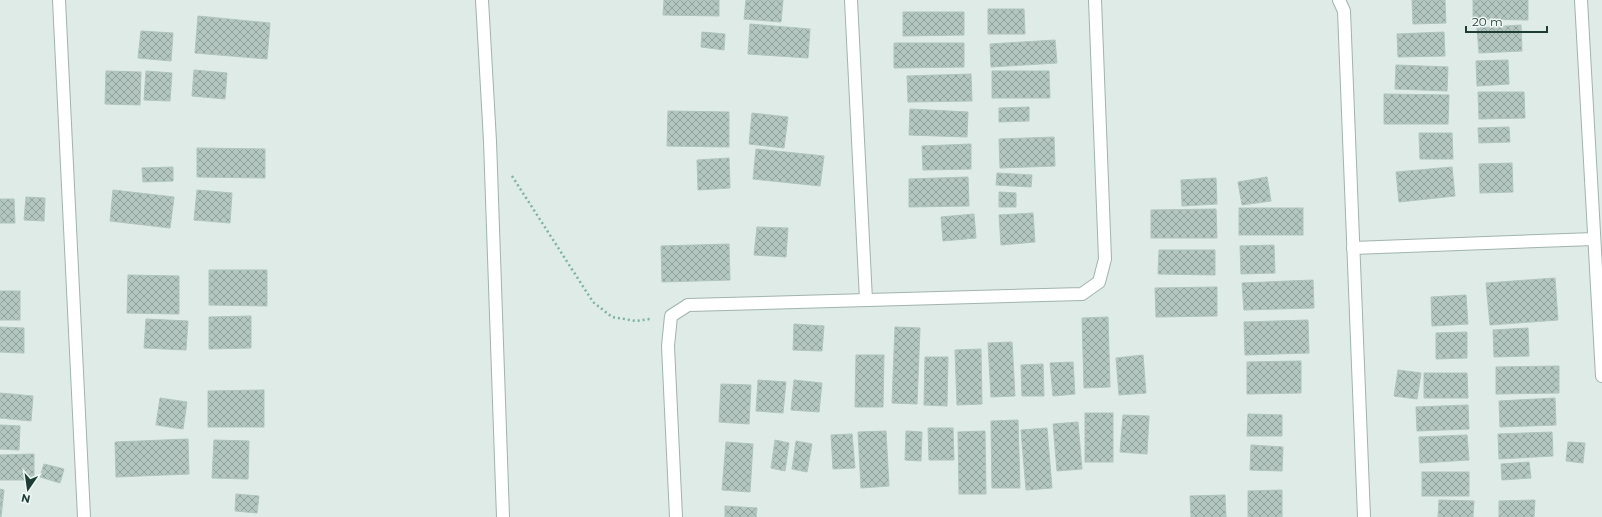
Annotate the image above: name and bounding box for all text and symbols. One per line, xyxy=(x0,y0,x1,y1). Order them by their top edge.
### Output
scale bar xyxy=(1466,8,1547,34)
text: 20 m xyxy=(1472,14,1503,29)
north arrow xyxy=(8,469,48,509)
text: N xyxy=(20,491,32,507)

